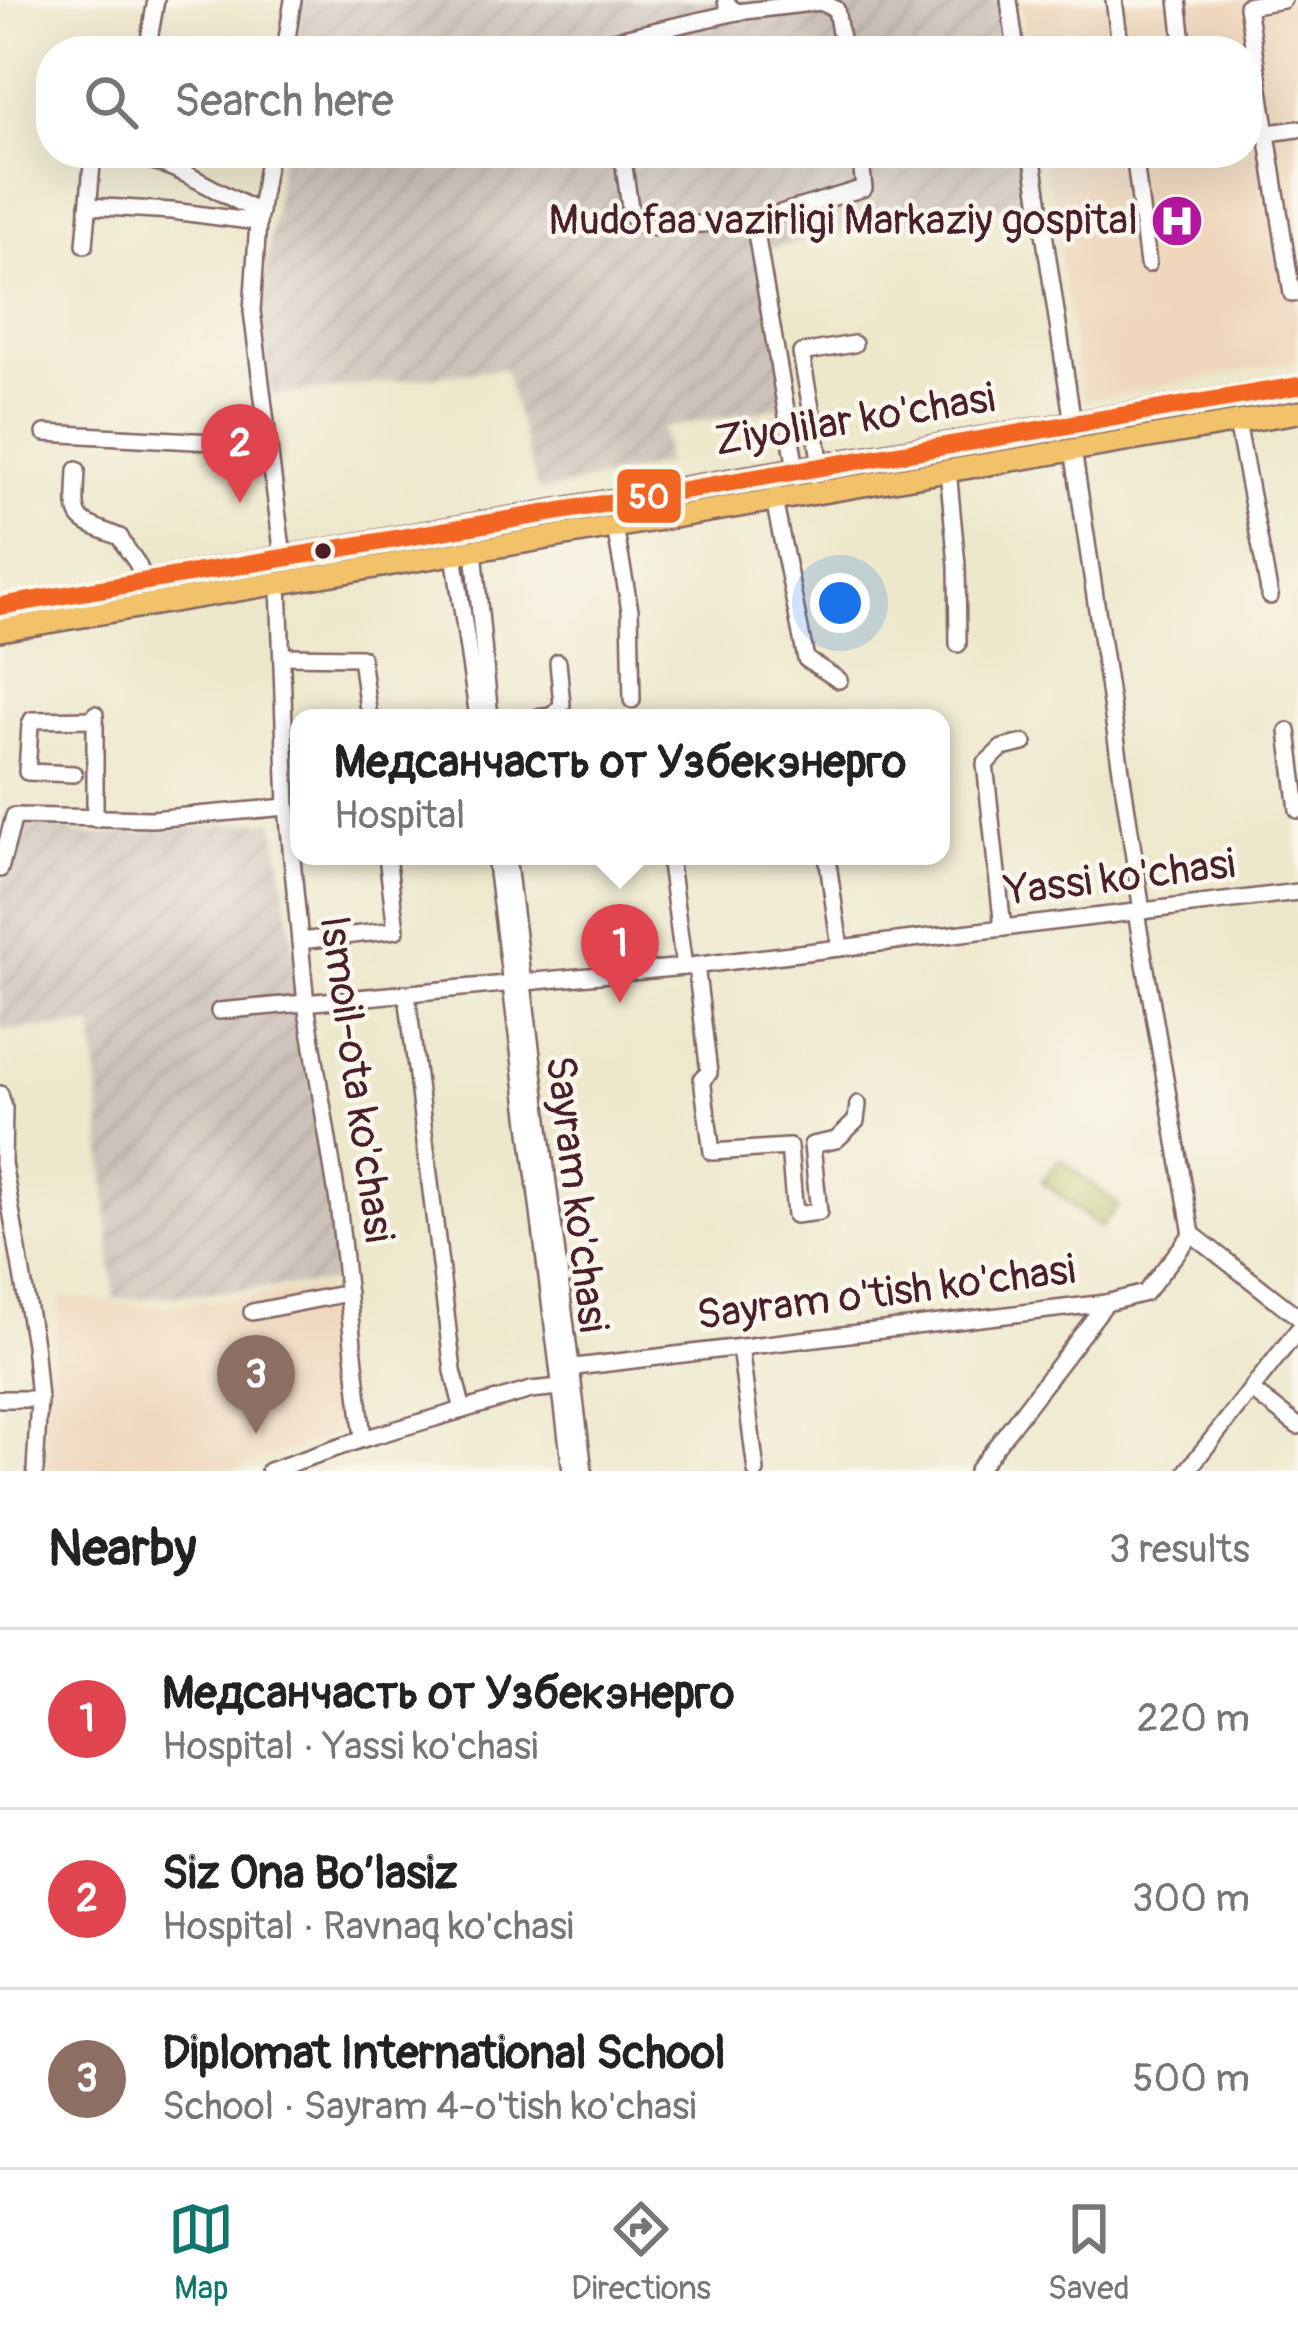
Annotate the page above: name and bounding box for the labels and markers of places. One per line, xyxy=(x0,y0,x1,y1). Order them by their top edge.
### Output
hospital icon: Mudofaa vazirligi Markaziy gospital xyxy=(1149,193,1205,249)
place label: Mudofaa vazirligi Markaziy gospital xyxy=(548,195,1138,247)
pin: 2 xyxy=(201,404,279,503)
unlabelled marker xyxy=(312,540,334,562)
pin: 1 xyxy=(581,904,659,1003)
pin: 3 xyxy=(217,1335,295,1434)

